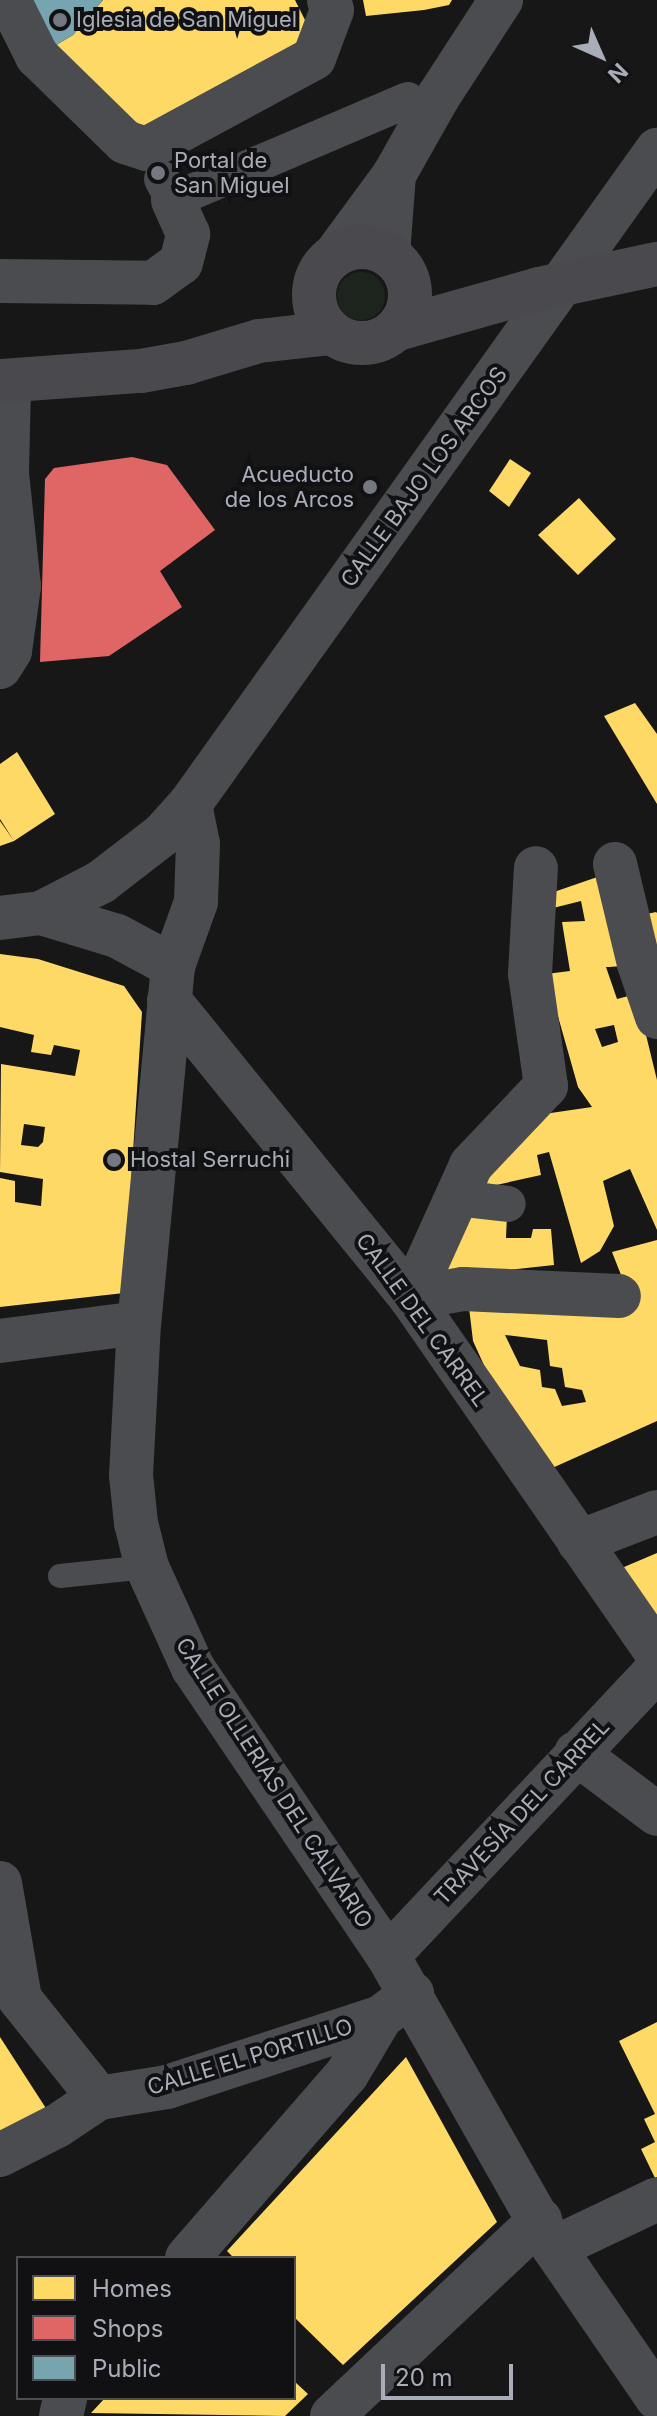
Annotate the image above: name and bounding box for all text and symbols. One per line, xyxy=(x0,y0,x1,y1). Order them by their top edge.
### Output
place label: Iglesia de San Miguel xyxy=(76,7,297,33)
marker: Iglesia de San Miguel xyxy=(51,11,69,29)
north arrow xyxy=(561,16,641,96)
text: N xyxy=(603,58,633,88)
place label: Portal de San Miguel xyxy=(174,147,290,198)
marker: Portal de San Miguel xyxy=(149,164,167,182)
street label: CALLE BAJO LOS ARCOS xyxy=(335,362,513,592)
place label: Acueducto de los Arcos xyxy=(225,461,354,512)
marker: Acueducto de los Arcos xyxy=(361,478,379,496)
place label: Hostal Serruchi xyxy=(130,1147,290,1173)
marker: Hostal Serruchi xyxy=(105,1151,123,1169)
street label: CALLE DEL CARREL xyxy=(350,1228,494,1412)
street label: CALLE OLLERIAS DEL CALVARIO xyxy=(170,1633,378,1933)
street label: TRAVESÍA DEL CARREL xyxy=(429,1714,615,1910)
street label: CALLE EL PORTILLO xyxy=(144,2013,356,2101)
legend xyxy=(16,2256,296,2400)
text: Homes xyxy=(92,2274,172,2303)
text: Shops xyxy=(92,2314,163,2343)
scale bar xyxy=(385,2348,517,2398)
text: Public xyxy=(92,2354,162,2383)
text: 20 m xyxy=(395,2363,453,2392)

